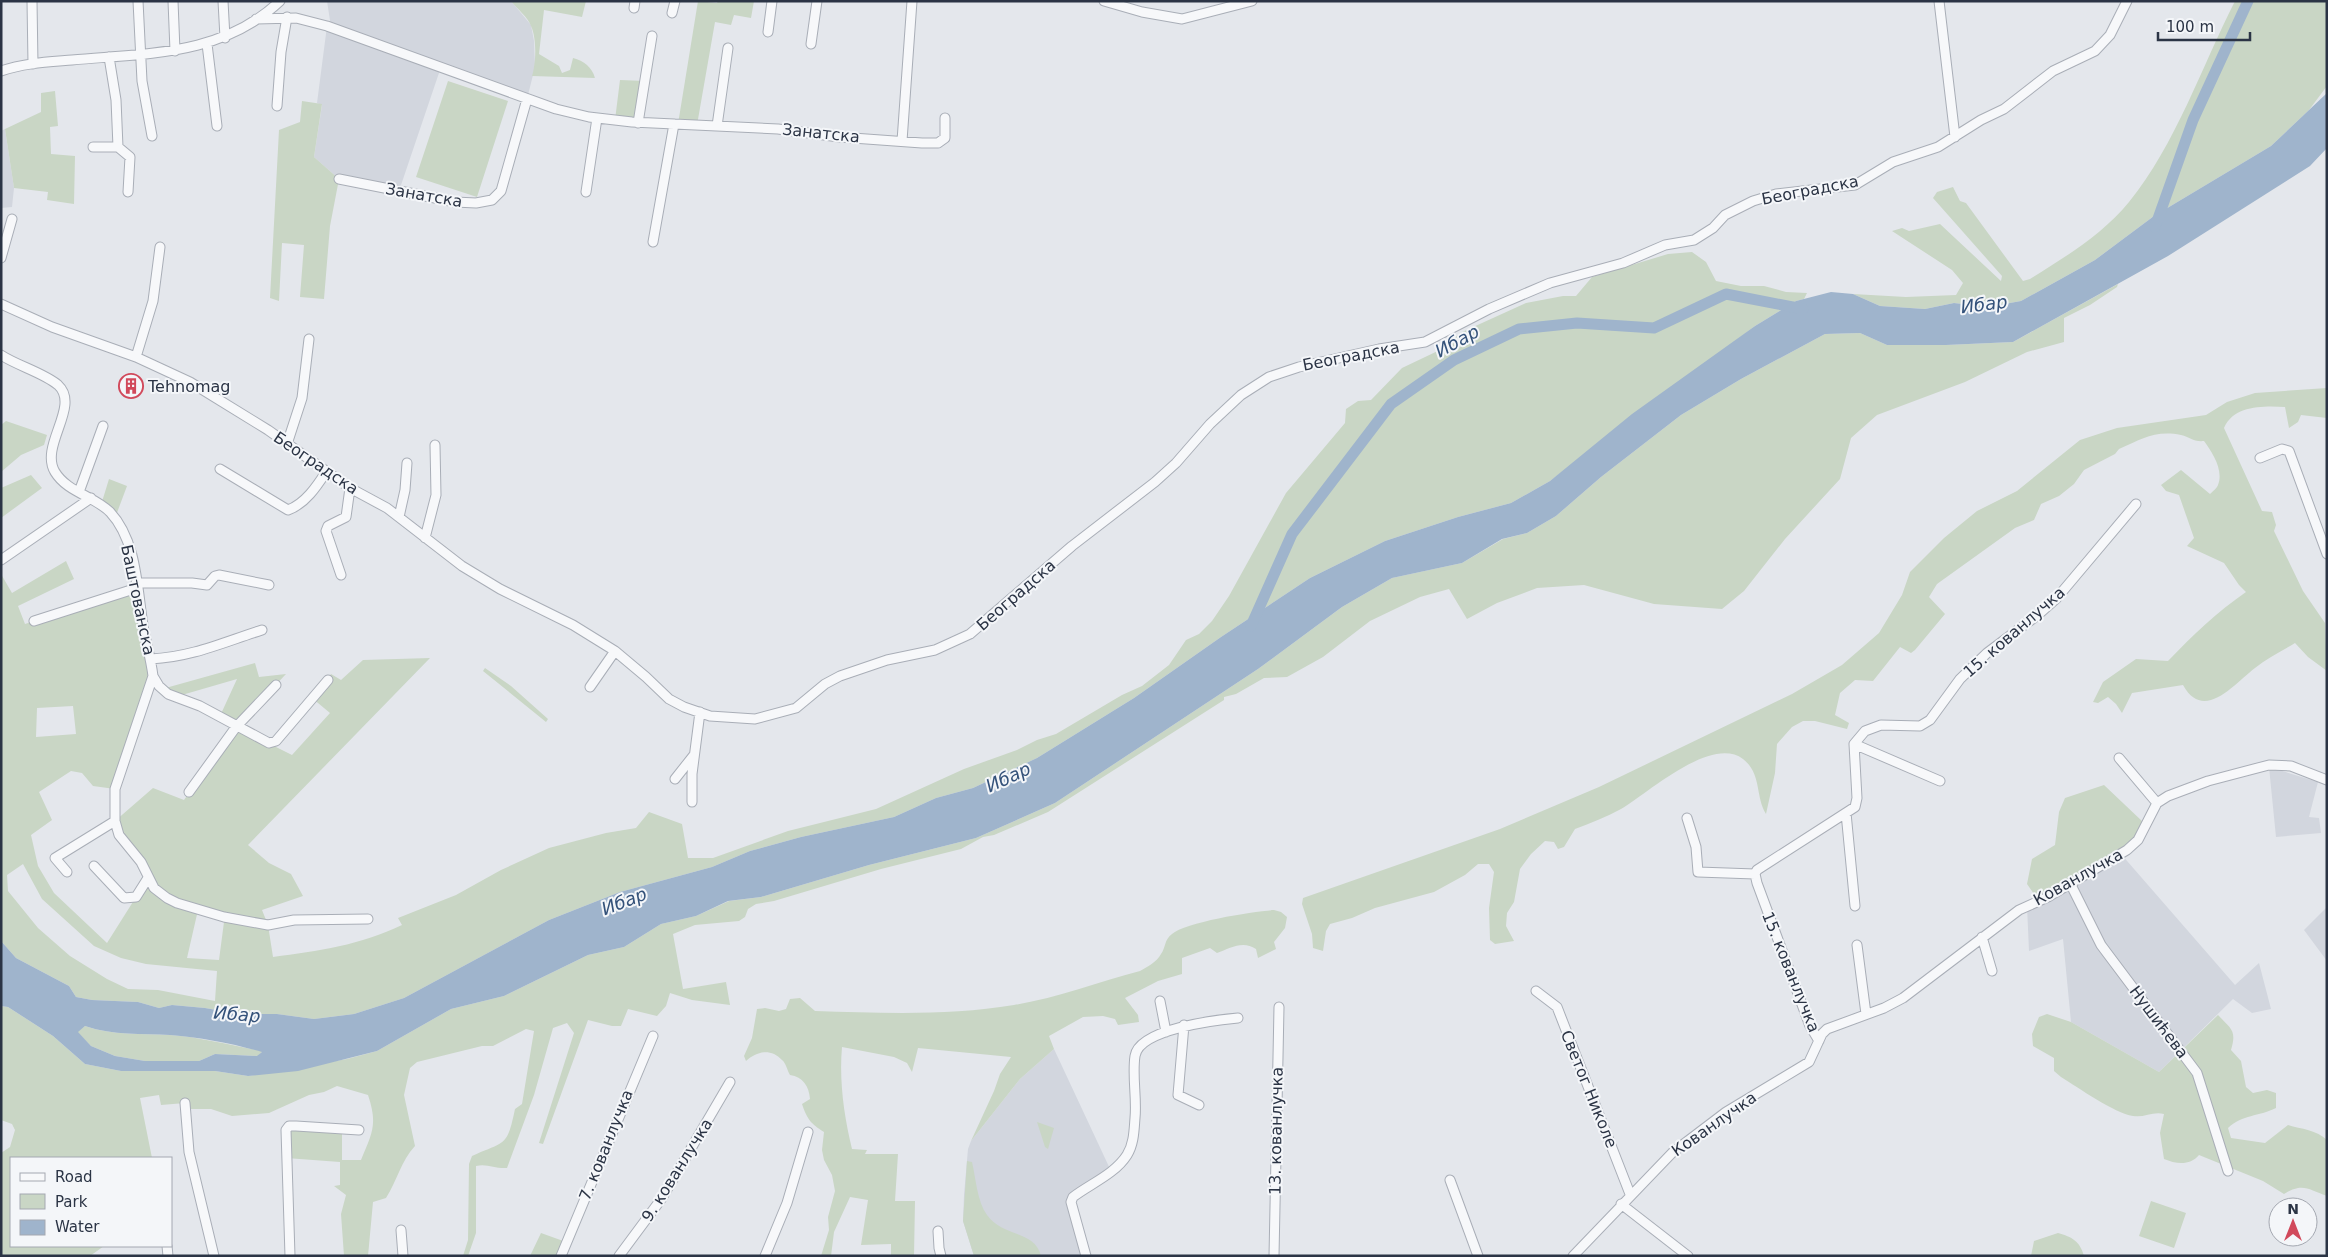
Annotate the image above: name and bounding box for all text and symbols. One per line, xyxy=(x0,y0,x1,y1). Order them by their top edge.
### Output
scale bar xyxy=(2158,10,2250,42)
text: 100 m xyxy=(2166,18,2214,36)
street label: Занатска xyxy=(781,119,861,147)
street label: Београдска xyxy=(1760,171,1860,209)
street label: Занатска xyxy=(384,179,464,211)
water label: Ибар xyxy=(1959,291,2009,317)
water label: Ибар xyxy=(1431,320,1483,362)
street label: Београдска xyxy=(1301,337,1401,375)
building icon: Tehnomag xyxy=(118,373,144,399)
place label: Tehnomag xyxy=(147,377,231,396)
street label: Београдска xyxy=(270,428,362,498)
street label: Баштованска xyxy=(117,543,159,657)
street label: Београдска xyxy=(973,556,1059,634)
street label: 15. кованлучка xyxy=(1959,583,2069,681)
water label: Ибар xyxy=(982,758,1034,796)
street label: Кованлучка xyxy=(2030,845,2126,909)
water label: Ибар xyxy=(598,883,650,919)
street label: 15. кованлучка xyxy=(1758,909,1824,1035)
street label: Нушићева xyxy=(2126,982,2192,1062)
water label: Ибар xyxy=(213,1001,261,1027)
street label: Светог Николе xyxy=(1557,1027,1621,1151)
street label: 13. кованлучка xyxy=(1265,1067,1287,1195)
street label: 7. кованлучка xyxy=(575,1087,637,1203)
street label: Кованлучка xyxy=(1668,1088,1760,1160)
street label: 9. кованлучка xyxy=(638,1115,716,1225)
legend xyxy=(10,1157,172,1247)
text: Road xyxy=(55,1168,93,1186)
text: Park xyxy=(55,1193,88,1211)
north arrow xyxy=(2268,1197,2318,1247)
text: N xyxy=(2287,1201,2299,1217)
text: Water xyxy=(55,1218,100,1236)

